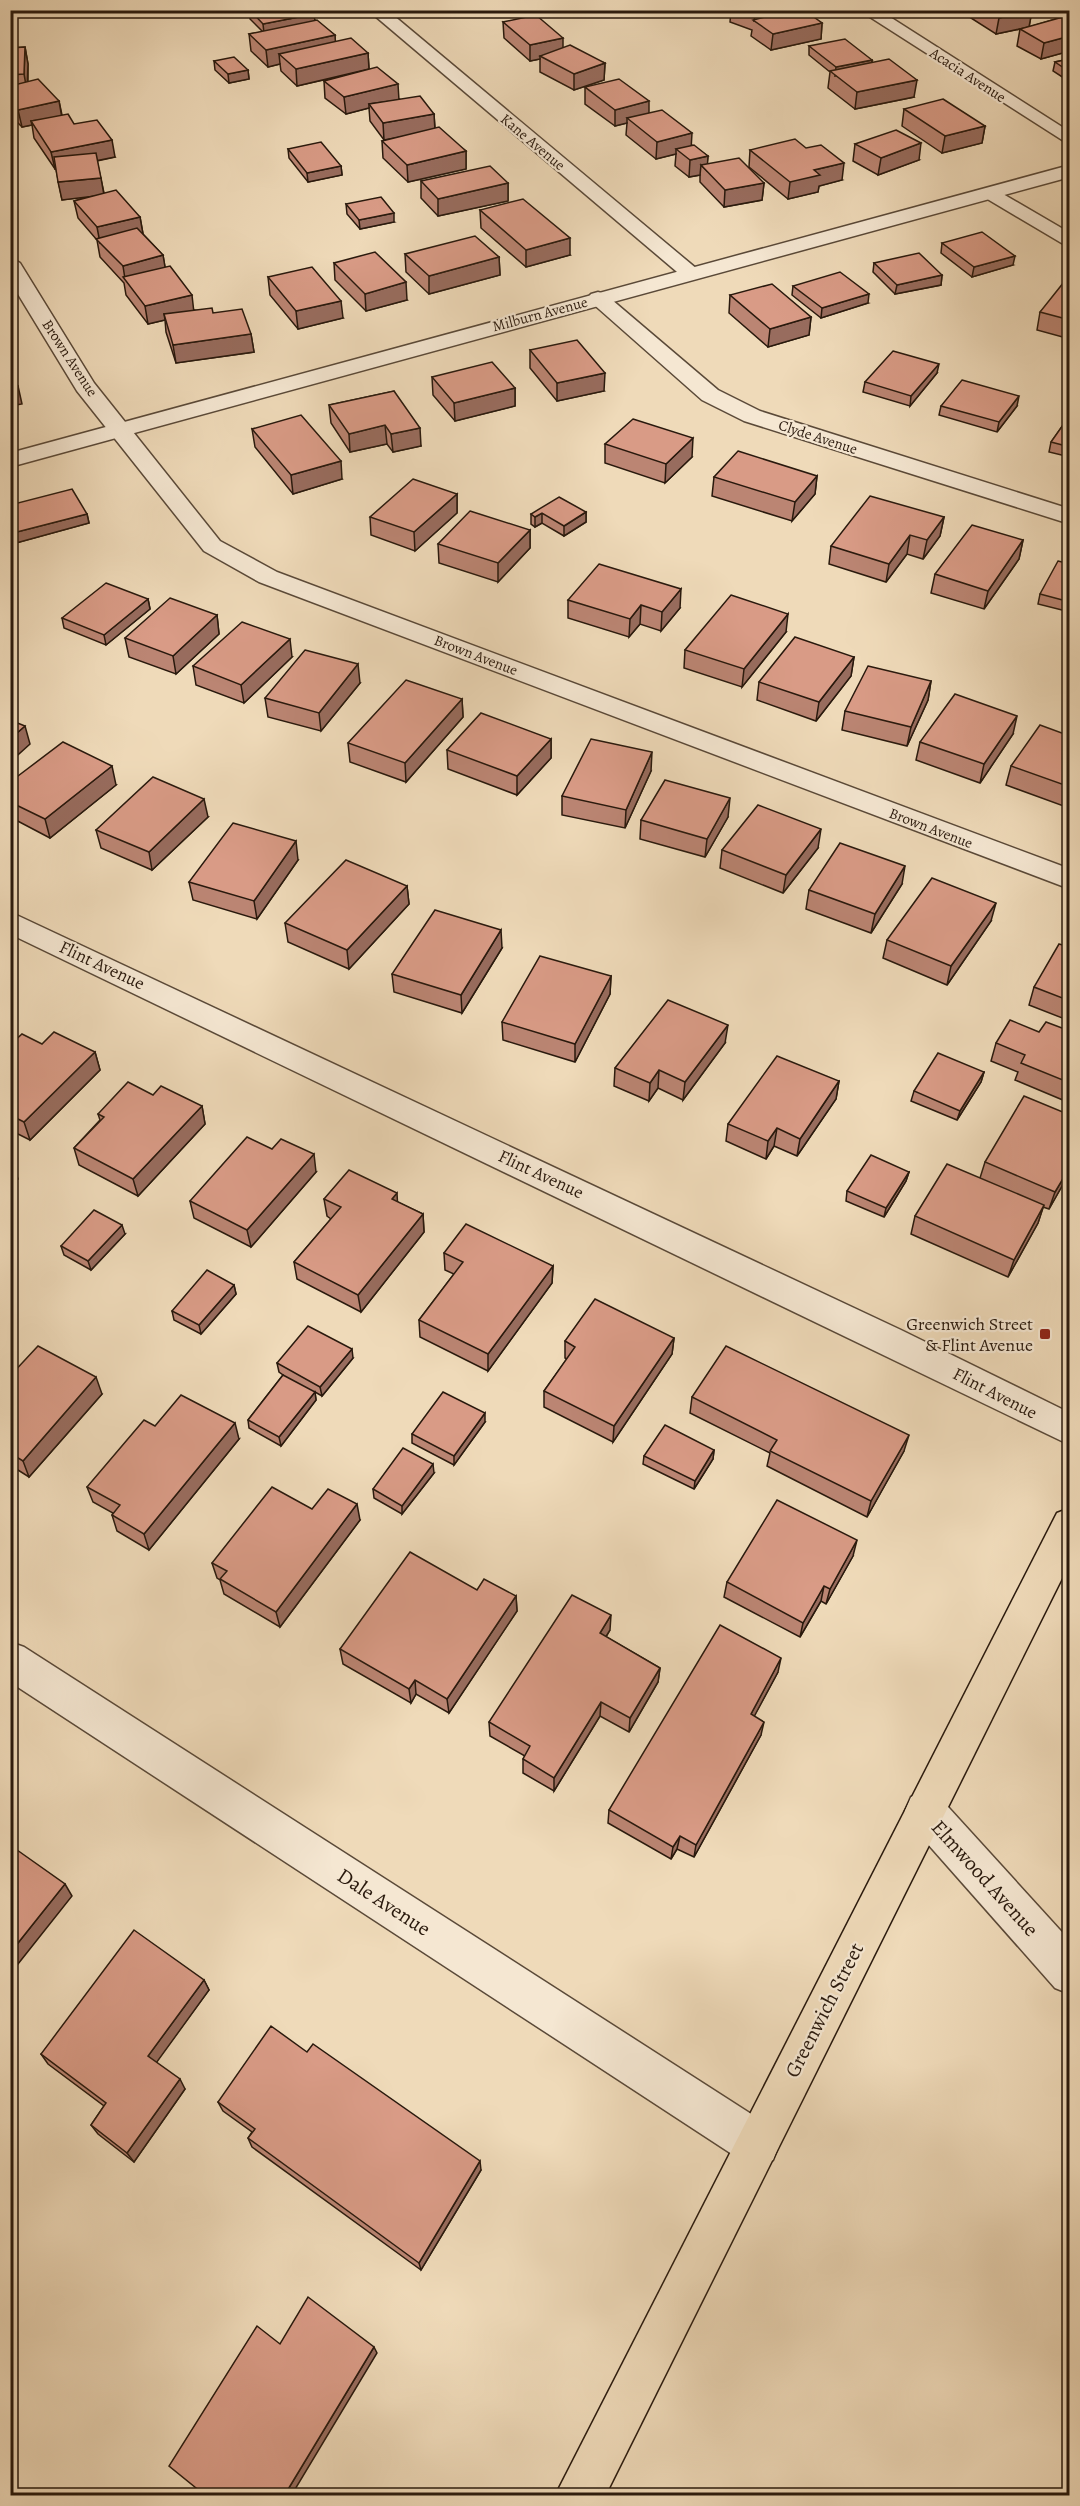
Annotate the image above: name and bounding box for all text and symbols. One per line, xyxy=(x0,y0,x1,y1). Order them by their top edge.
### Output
street label: Acacia Avenue xyxy=(925,42,1010,107)
street label: Kane Avenue xyxy=(496,109,570,175)
street label: Milburn Avenue xyxy=(490,292,590,336)
street label: Brown Avenue xyxy=(38,316,103,401)
street label: Clyde Avenue xyxy=(776,415,860,459)
street label: Brown Avenue xyxy=(431,630,521,680)
street label: Brown Avenue xyxy=(886,803,976,853)
street label: Flint Avenue xyxy=(55,935,149,995)
street label: Flint Avenue xyxy=(494,1144,588,1204)
place label: Greenwich Street & Flint Avenue xyxy=(906,1312,1033,1357)
marker: Greenwich Street & Flint Avenue xyxy=(1038,1327,1052,1341)
street label: Flint Avenue xyxy=(949,1362,1041,1424)
street label: Elmwood Avenue xyxy=(925,1814,1045,1942)
street label: Dale Avenue xyxy=(332,1861,436,1943)
street label: Greenwich Street xyxy=(778,1938,870,2082)

